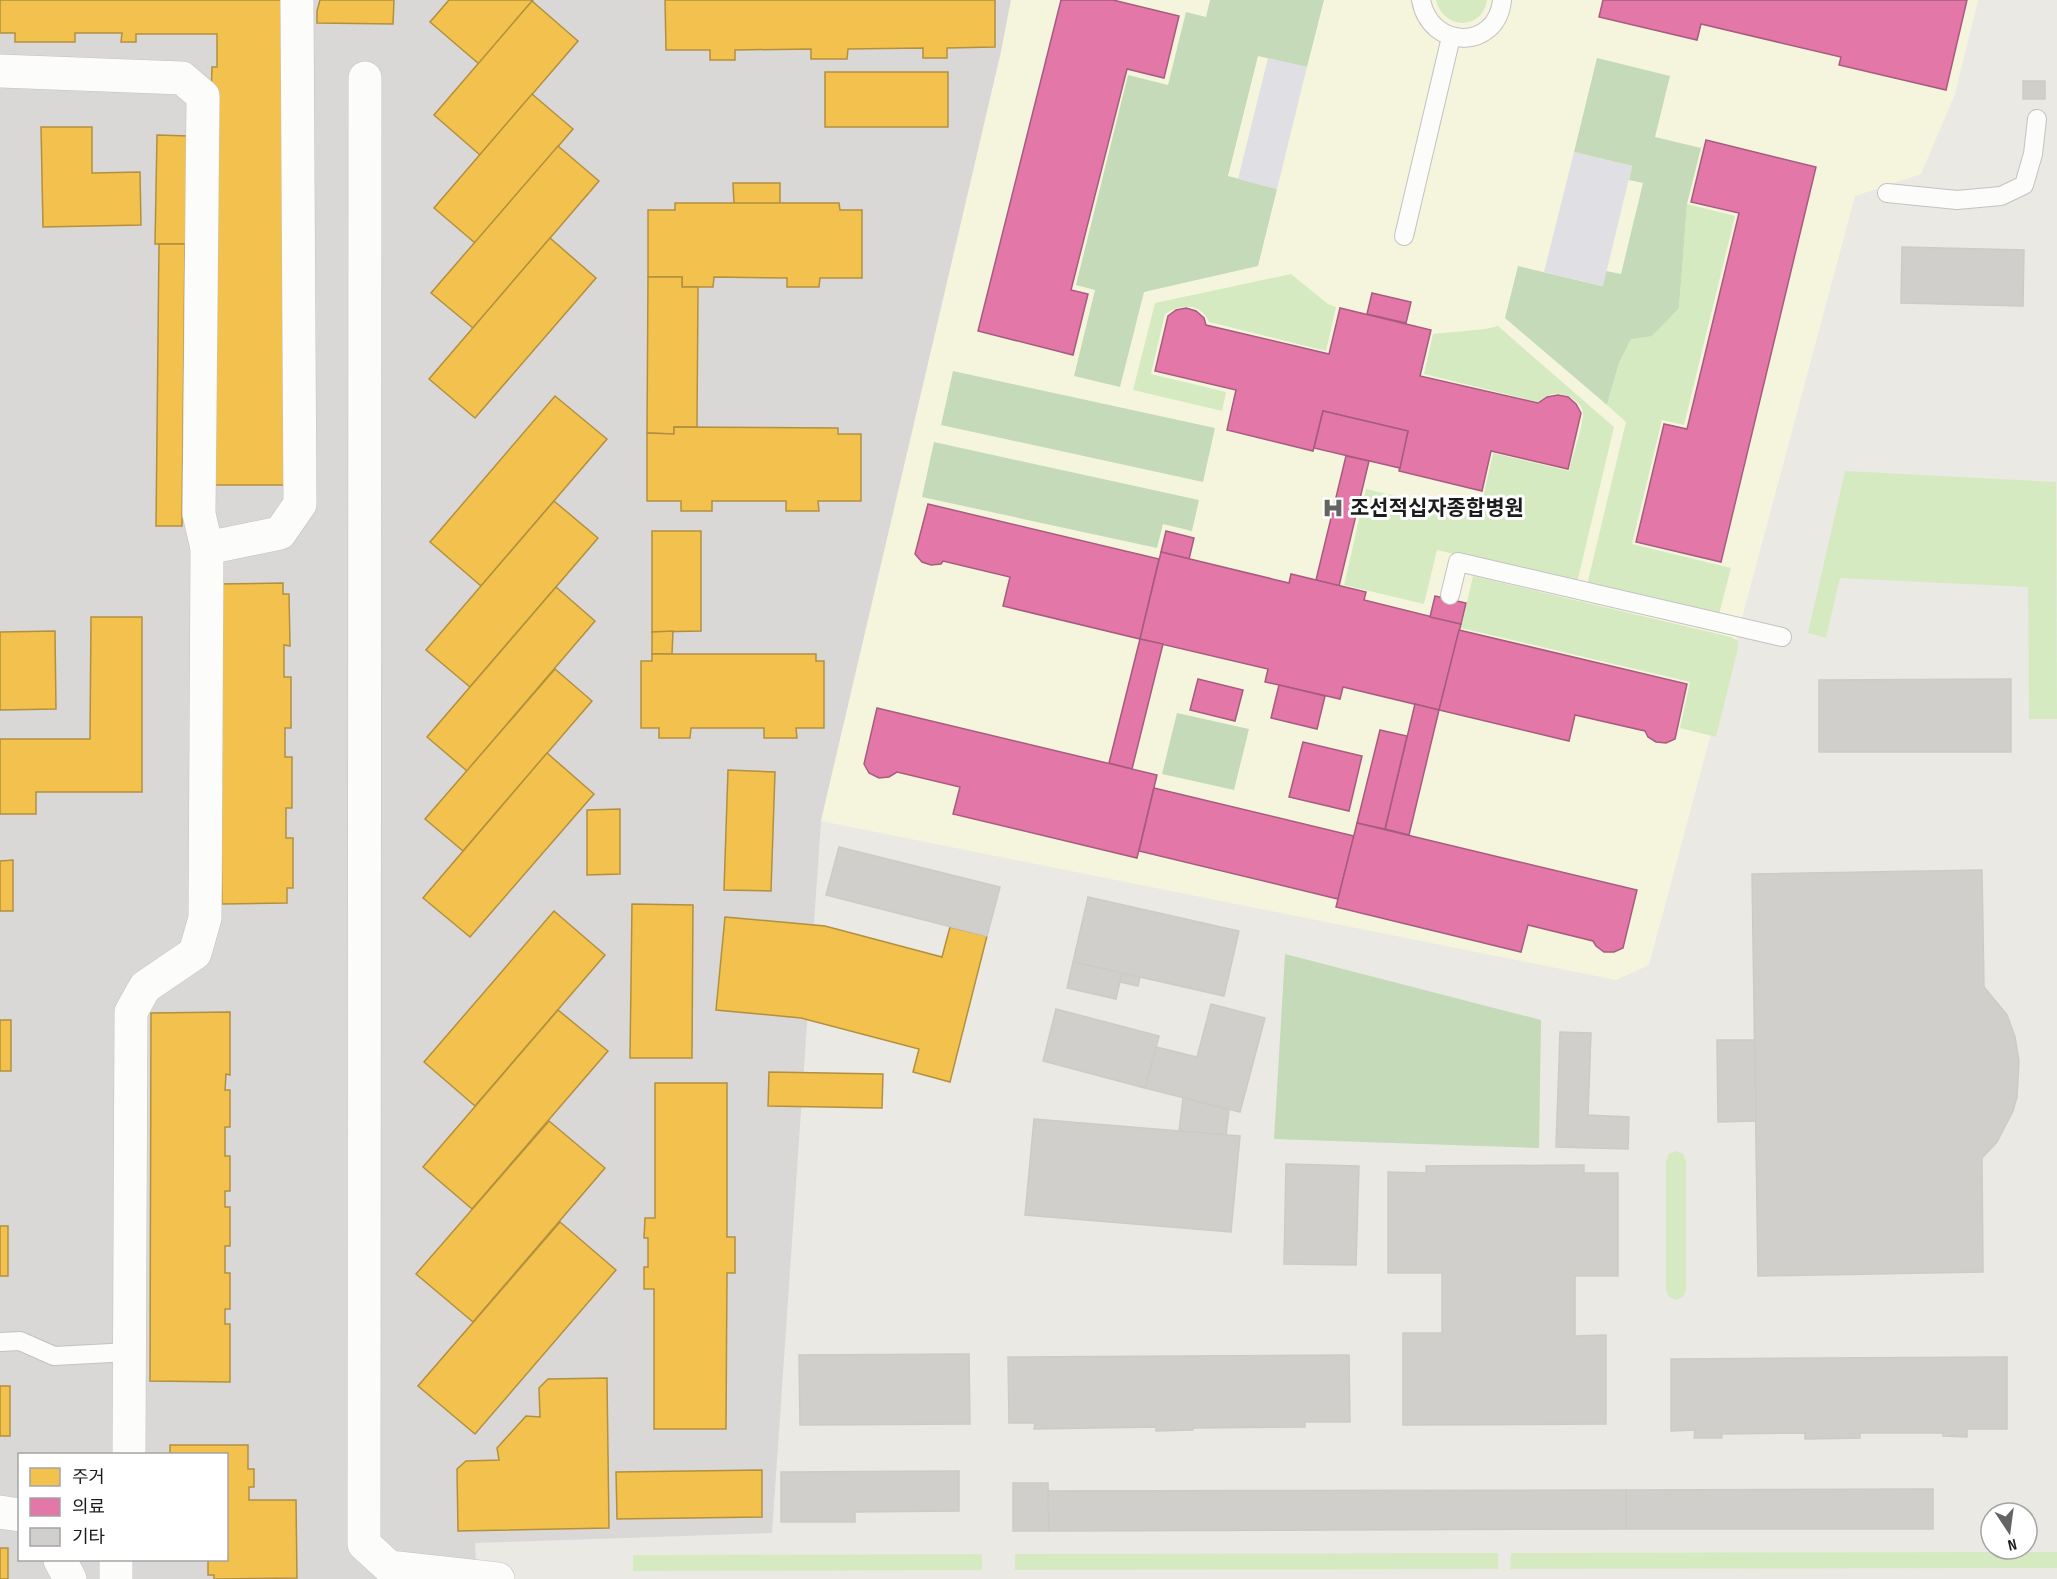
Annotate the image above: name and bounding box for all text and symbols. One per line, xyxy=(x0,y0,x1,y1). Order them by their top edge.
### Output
hospital icon: 조선적십자종합병원 xyxy=(1321,496,1345,520)
place label: 조선적십자종합병원 xyxy=(1350,496,1524,521)
legend xyxy=(18,1453,228,1561)
text: 주거 xyxy=(72,1467,105,1488)
text: 의료 xyxy=(72,1497,105,1518)
north arrow xyxy=(1979,1501,2039,1561)
text: 기타 xyxy=(72,1527,106,1548)
text: N xyxy=(2006,1534,2018,1554)

